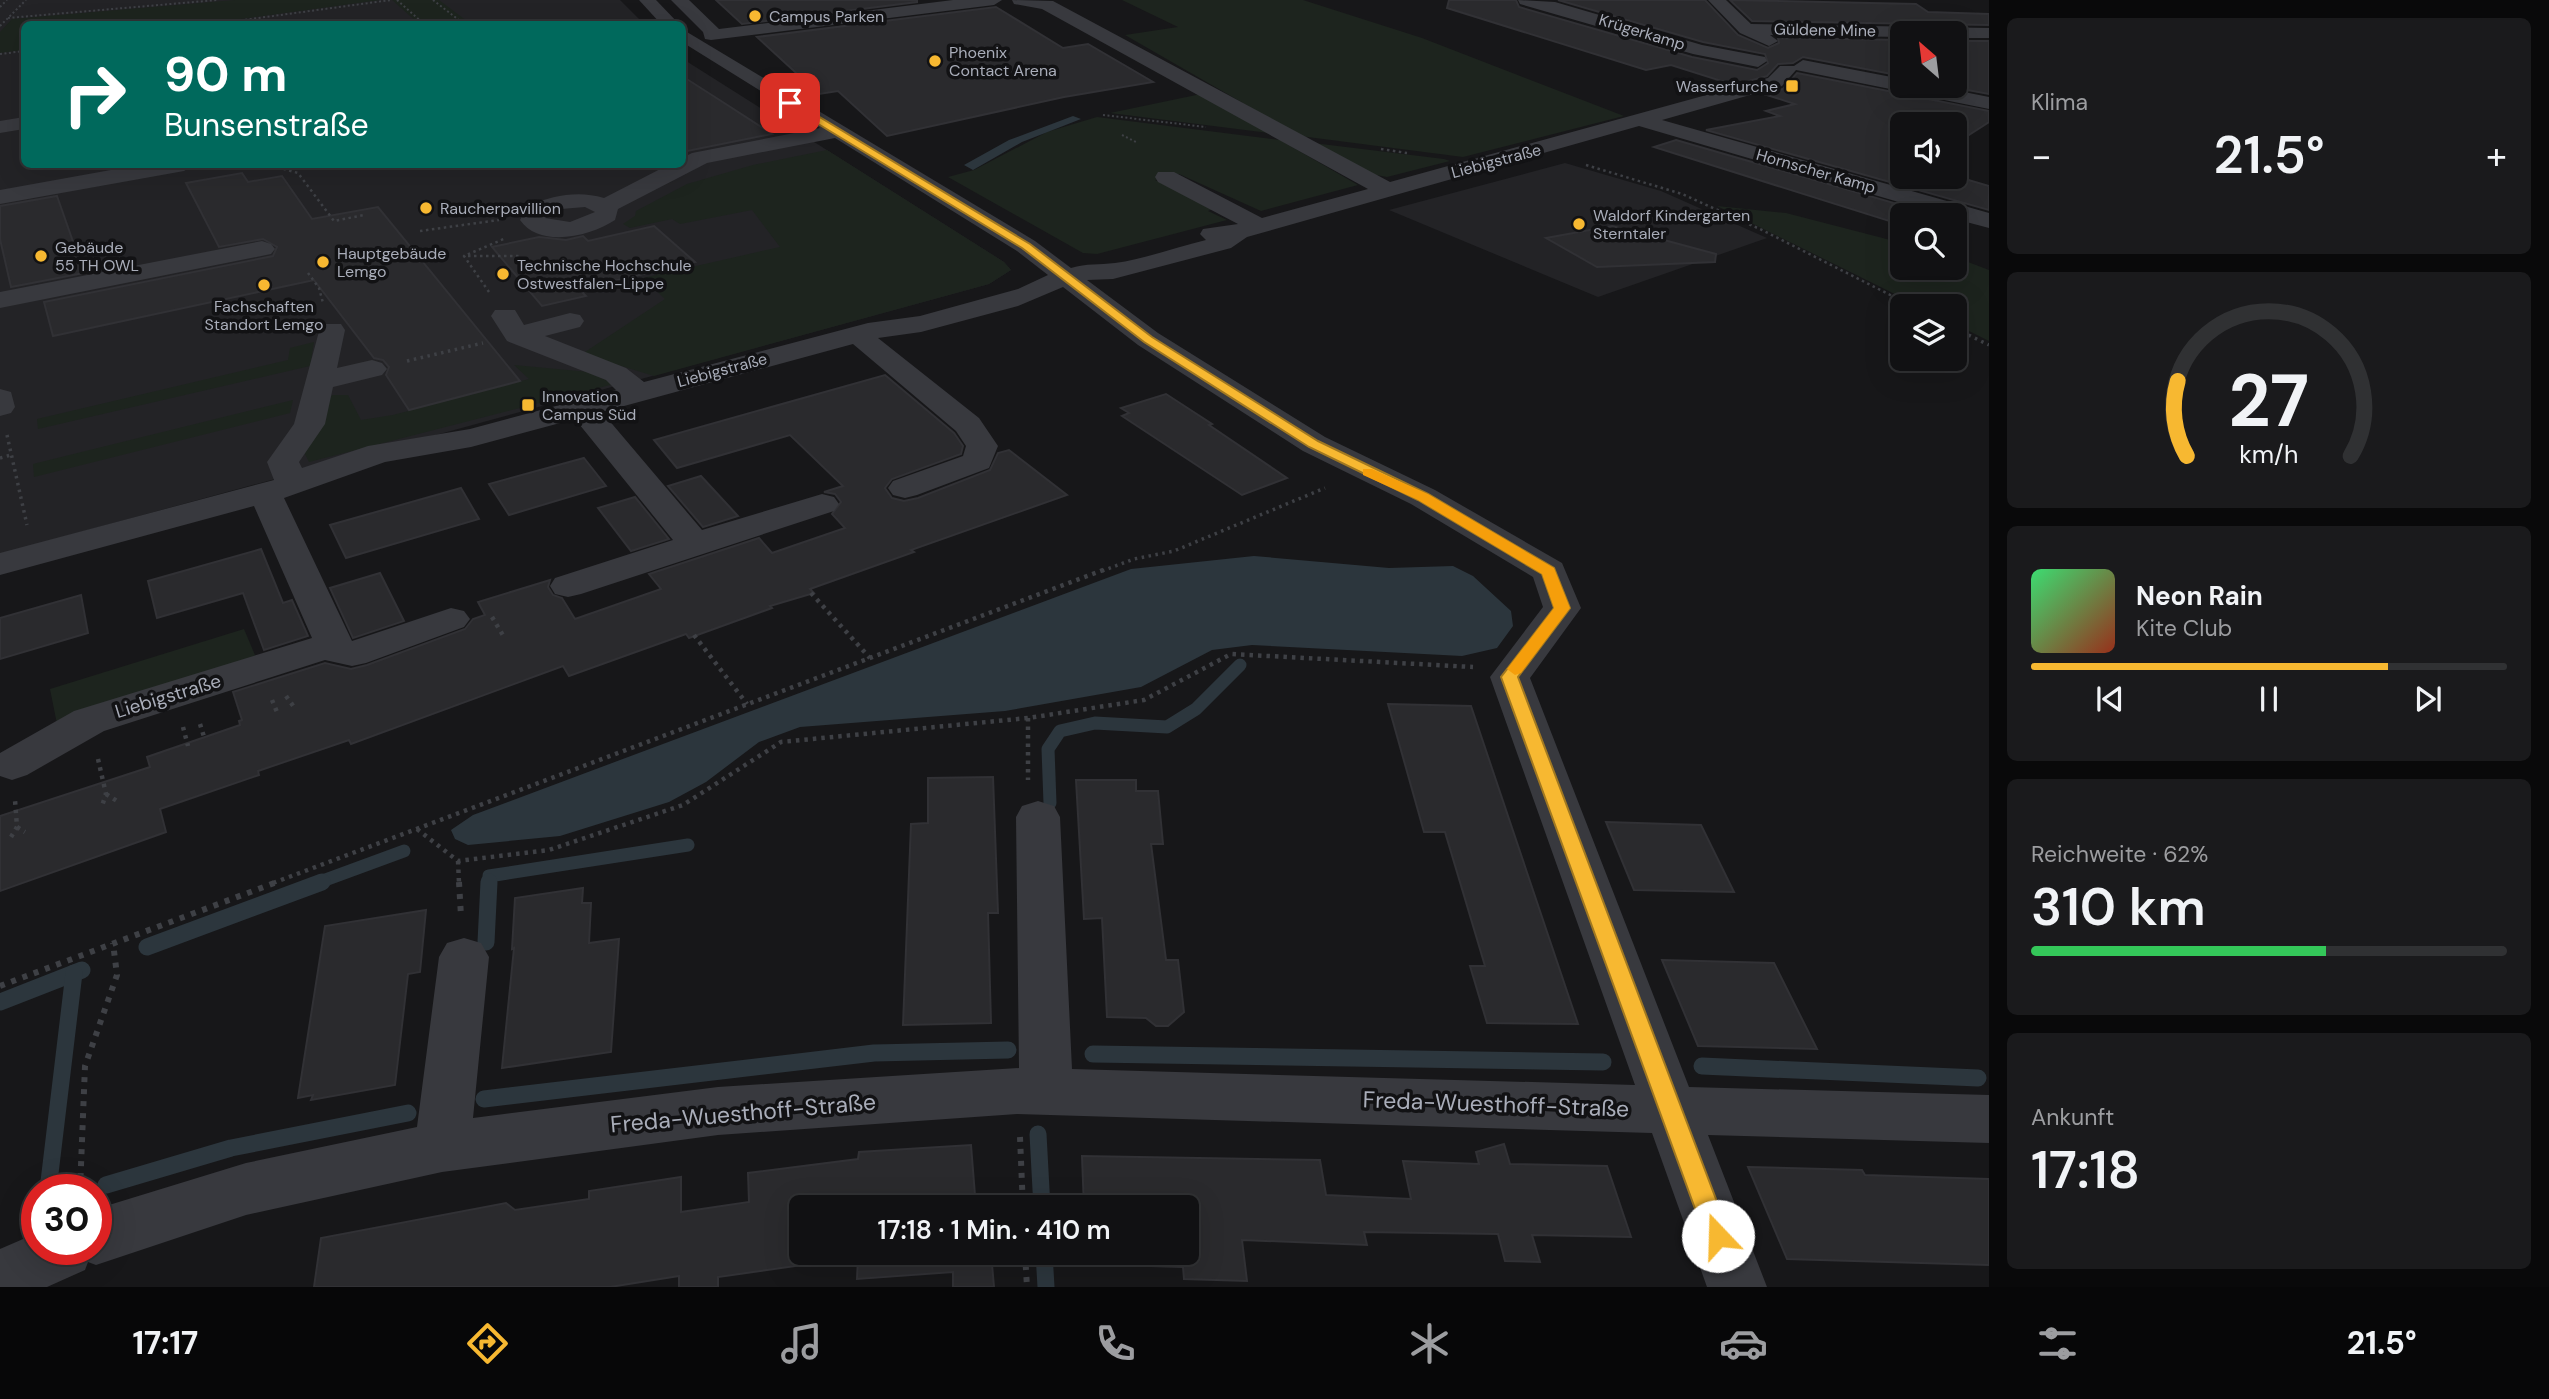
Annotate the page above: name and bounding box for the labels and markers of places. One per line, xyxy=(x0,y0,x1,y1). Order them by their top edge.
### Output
place label: Campus Parken xyxy=(769,6,884,27)
marker: Campus Parken xyxy=(747,8,763,24)
place label: Phoenix Contact Arena xyxy=(949,42,1057,81)
marker: Phoenix Contact Arena xyxy=(927,53,943,69)
pin xyxy=(760,73,820,133)
place label: Wasserfurche xyxy=(1676,76,1778,97)
marker: Wasserfurche xyxy=(1784,78,1800,94)
place label: Raucherpavillion xyxy=(440,198,561,219)
marker: Raucherpavillion xyxy=(418,200,434,216)
place label: Waldorf Kindergarten Sterntaler xyxy=(1593,205,1750,244)
marker: Waldorf Kindergarten Sterntaler xyxy=(1571,216,1587,232)
place label: Gebäude 55 TH OWL xyxy=(55,237,139,276)
place label: Hauptgebäude Lemgo xyxy=(337,243,446,282)
marker: Gebäude 55 TH OWL xyxy=(33,248,49,264)
marker: Hauptgebäude Lemgo xyxy=(315,254,331,270)
place label: Technische Hochschule Ostwestfalen-Lippe xyxy=(517,255,692,294)
marker: Technische Hochschule Ostwestfalen-Lippe xyxy=(495,266,511,282)
marker: Fachschaften Standort Lemgo xyxy=(256,277,272,293)
place label: Fachschaften Standort Lemgo xyxy=(205,296,323,335)
place label: Innovation Campus Süd xyxy=(542,386,636,425)
marker: Innovation Campus Süd xyxy=(520,397,536,413)

